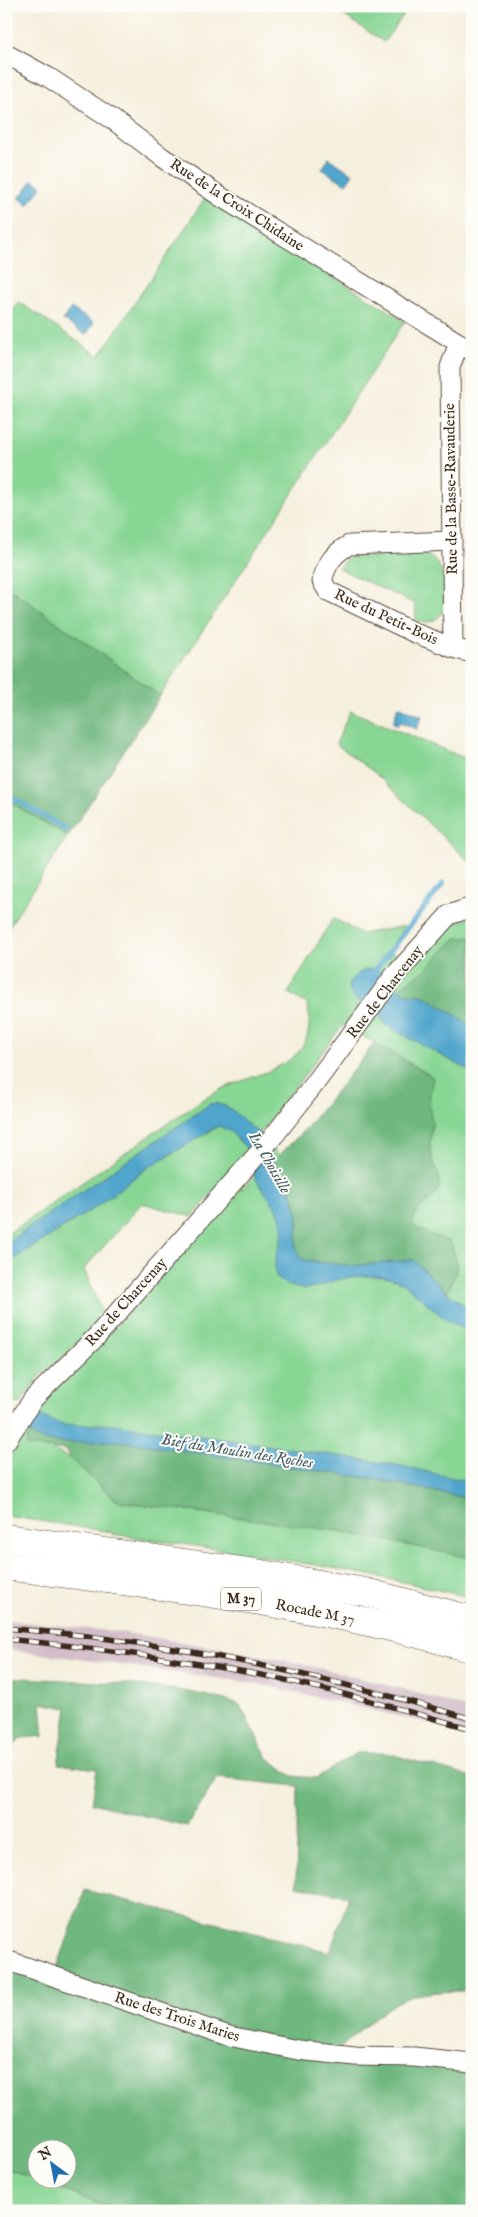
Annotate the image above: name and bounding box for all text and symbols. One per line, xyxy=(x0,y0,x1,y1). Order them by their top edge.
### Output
street label: Rue de la Croix Chidaine xyxy=(166,155,308,256)
street label: Rue de la Basse-Ravauderie xyxy=(440,403,462,575)
street label: Rue du Petit-Bois xyxy=(331,585,441,649)
street label: Rue de Charcenay xyxy=(343,941,428,1042)
water label: La Choisille xyxy=(243,1128,295,1198)
street label: Rue de Charcenay xyxy=(81,1253,171,1350)
water label: Bief du Moulin des Roches xyxy=(160,1430,315,1474)
road number: M 37 xyxy=(221,1588,261,1610)
street label: Rocade M 37 xyxy=(274,1595,356,1629)
street label: Rue des Trois Maries xyxy=(112,1988,242,2046)
north arrow xyxy=(28,2140,78,2190)
text: N xyxy=(35,2143,56,2165)

